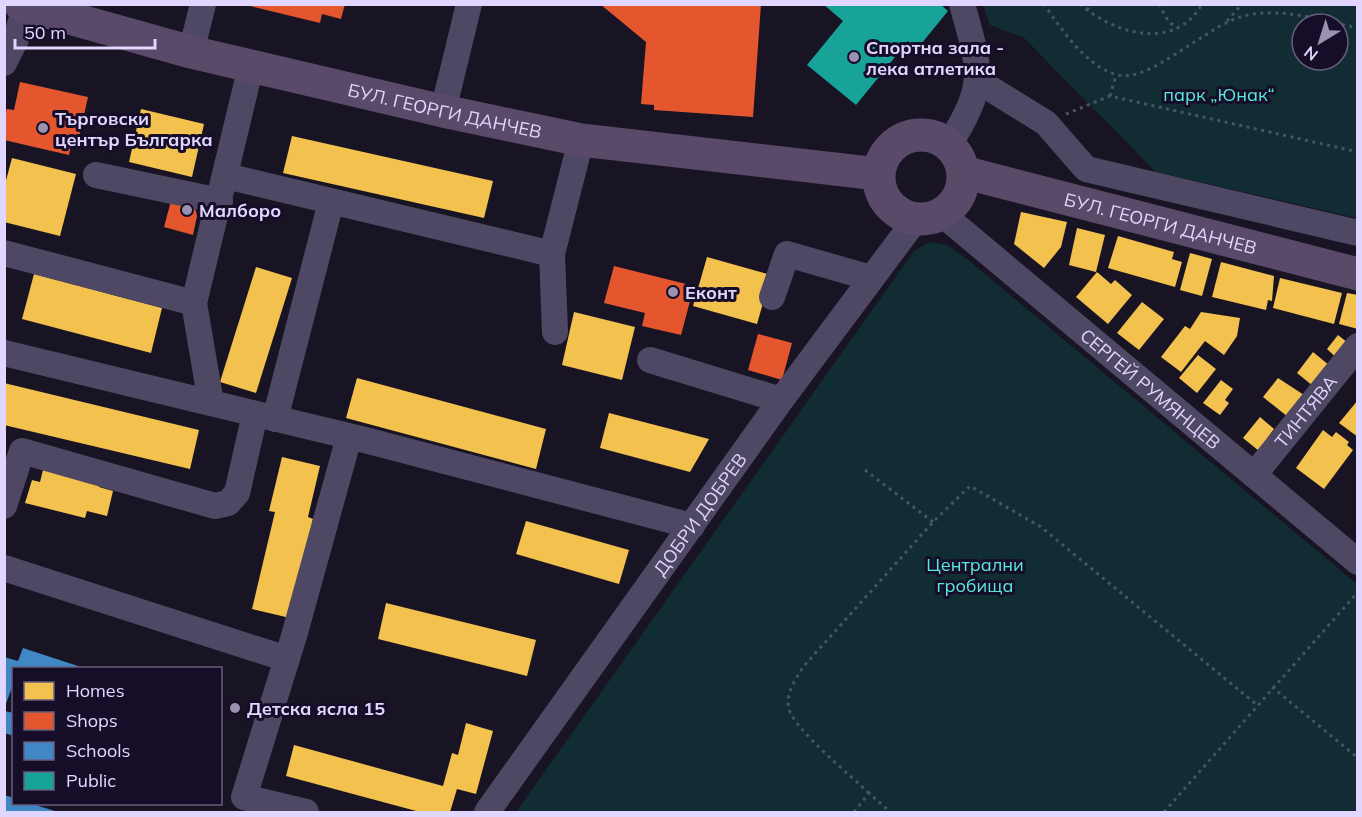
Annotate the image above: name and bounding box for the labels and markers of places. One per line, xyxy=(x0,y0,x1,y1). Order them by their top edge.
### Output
place label: Спортна зала - лека атлетика xyxy=(866,36,1004,80)
marker: Спортна зала - лека атлетика xyxy=(847,50,861,64)
place label: Търговски център Българка xyxy=(55,107,213,151)
marker: Търговски център Българка xyxy=(36,121,50,135)
place label: Малборо xyxy=(199,199,281,222)
marker: Малборо xyxy=(180,203,194,217)
place label: Еконт xyxy=(685,281,737,304)
marker: Еконт xyxy=(666,285,680,299)
place label: Детска ясла 15 xyxy=(247,697,385,720)
marker: Детска ясла 15 xyxy=(228,701,242,715)

